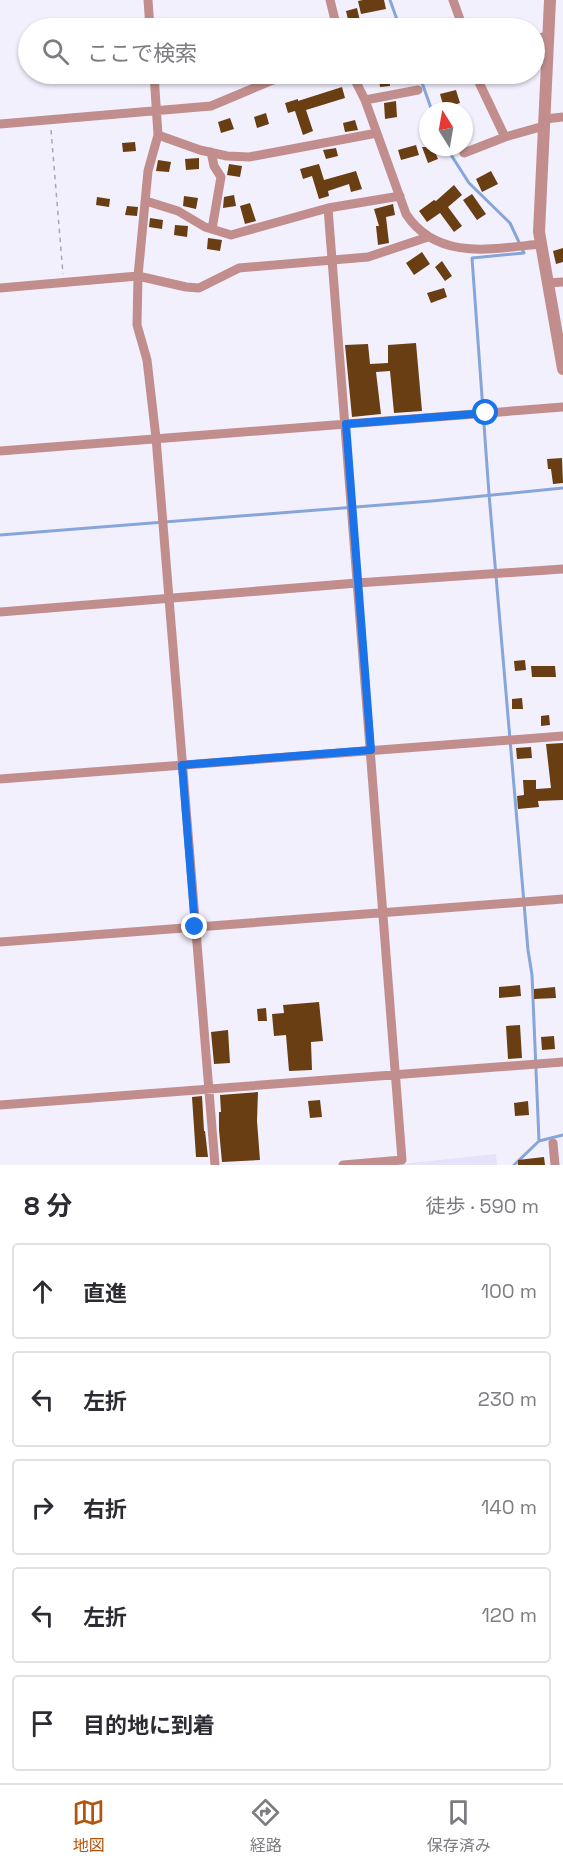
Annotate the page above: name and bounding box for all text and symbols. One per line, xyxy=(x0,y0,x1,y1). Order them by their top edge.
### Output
search box xyxy=(18,18,545,84)
icon: search xyxy=(39,35,72,68)
text: ここで検索 xyxy=(87,39,197,67)
north arrow xyxy=(419,102,473,156)
route start xyxy=(472,399,498,425)
route end xyxy=(181,913,207,939)
text: 8 分 xyxy=(24,1189,72,1223)
text: 徒歩 · 590 m xyxy=(426,1193,539,1219)
icon: ahead xyxy=(26,1275,59,1308)
text: 100 m xyxy=(481,1278,537,1304)
text: 直進 xyxy=(83,1279,127,1307)
icon: left xyxy=(26,1383,59,1416)
text: 230 m xyxy=(478,1386,537,1412)
text: 左折 xyxy=(83,1387,127,1415)
icon: right xyxy=(26,1491,59,1524)
text: 140 m xyxy=(481,1494,537,1520)
text: 右折 xyxy=(83,1495,127,1523)
icon: left xyxy=(26,1599,59,1632)
text: 120 m xyxy=(481,1602,537,1628)
text: 左折 xyxy=(83,1603,127,1631)
icon: arrive xyxy=(26,1707,59,1740)
text: 目的地に到着 xyxy=(83,1711,215,1739)
tab: 地図 xyxy=(72,1796,105,1856)
tab: 経路 xyxy=(249,1796,282,1856)
tab: 保存済み xyxy=(427,1796,491,1856)

